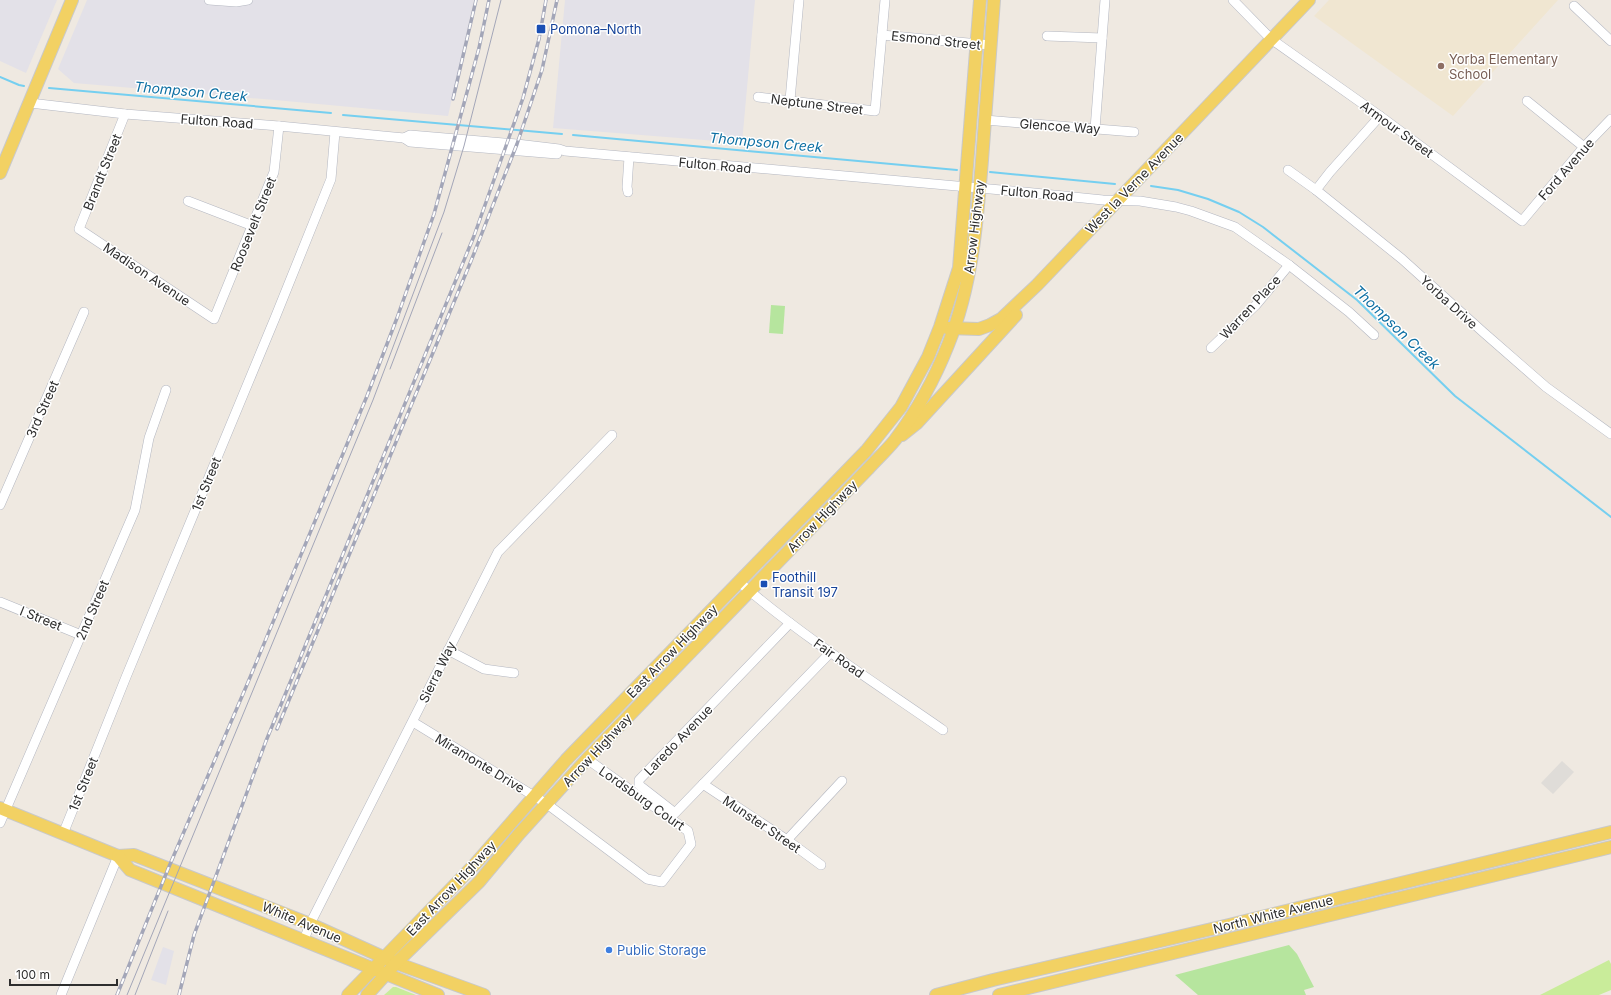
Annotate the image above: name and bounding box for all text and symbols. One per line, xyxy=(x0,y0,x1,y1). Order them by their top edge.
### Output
place label: Pomona–North xyxy=(550,21,641,37)
marker: Pomona–North xyxy=(535,23,547,35)
street label: Esmond Street xyxy=(890,27,982,53)
place label: Yorba Elementary School xyxy=(1449,51,1558,82)
marker: Yorba Elementary School xyxy=(1436,61,1446,71)
water label: Thompson Creek xyxy=(134,78,249,104)
street label: Neptune Street xyxy=(770,90,864,118)
street label: Armour Street xyxy=(1357,97,1437,161)
street label: Fulton Road xyxy=(180,110,254,132)
street label: Glencoe Way xyxy=(1019,115,1101,137)
water label: Thompson Creek xyxy=(709,129,824,155)
street label: West la Verne Avenue xyxy=(1082,129,1186,237)
street label: Brandt Street xyxy=(79,131,125,213)
street label: Ford Avenue xyxy=(1535,135,1597,203)
street label: Fulton Road xyxy=(678,154,752,176)
street label: Roosevelt Street xyxy=(227,174,279,274)
street label: Arrow Highway xyxy=(960,179,988,275)
street label: Fulton Road xyxy=(1000,182,1074,204)
street label: Madison Avenue xyxy=(100,239,194,309)
street label: Warren Place xyxy=(1216,272,1284,342)
street label: Yorba Drive xyxy=(1417,272,1481,332)
water label: Thompson Creek xyxy=(1350,281,1444,373)
street label: 3rd Street xyxy=(22,378,62,440)
street label: 1st Street xyxy=(188,455,224,513)
street label: Arrow Highway xyxy=(784,477,860,555)
place label: Foothill Transit 197 xyxy=(772,569,838,600)
street label: 2nd Street xyxy=(72,577,112,643)
marker: Foothill Transit 197 xyxy=(759,579,769,589)
street label: East Arrow Highway xyxy=(623,601,721,701)
street label: I Street xyxy=(18,602,64,634)
street label: Fair Road xyxy=(811,635,867,681)
street label: Sierra Way xyxy=(415,639,459,705)
street label: Laredo Avenue xyxy=(640,701,716,779)
street label: Arrow Highway xyxy=(559,710,635,790)
street label: Miramonte Drive xyxy=(432,730,528,796)
street label: 1st Street xyxy=(65,755,101,813)
street label: Lordsburg Court xyxy=(596,762,688,834)
street label: Munster Street xyxy=(720,792,804,856)
street label: East Arrow Highway xyxy=(403,837,499,939)
street label: North White Avenue xyxy=(1211,891,1335,937)
street label: White Avenue xyxy=(260,898,344,946)
place label: Public Storage xyxy=(617,942,706,958)
marker: Public Storage xyxy=(604,945,614,955)
scale bar xyxy=(10,961,117,987)
text: 100 m xyxy=(16,967,50,982)

